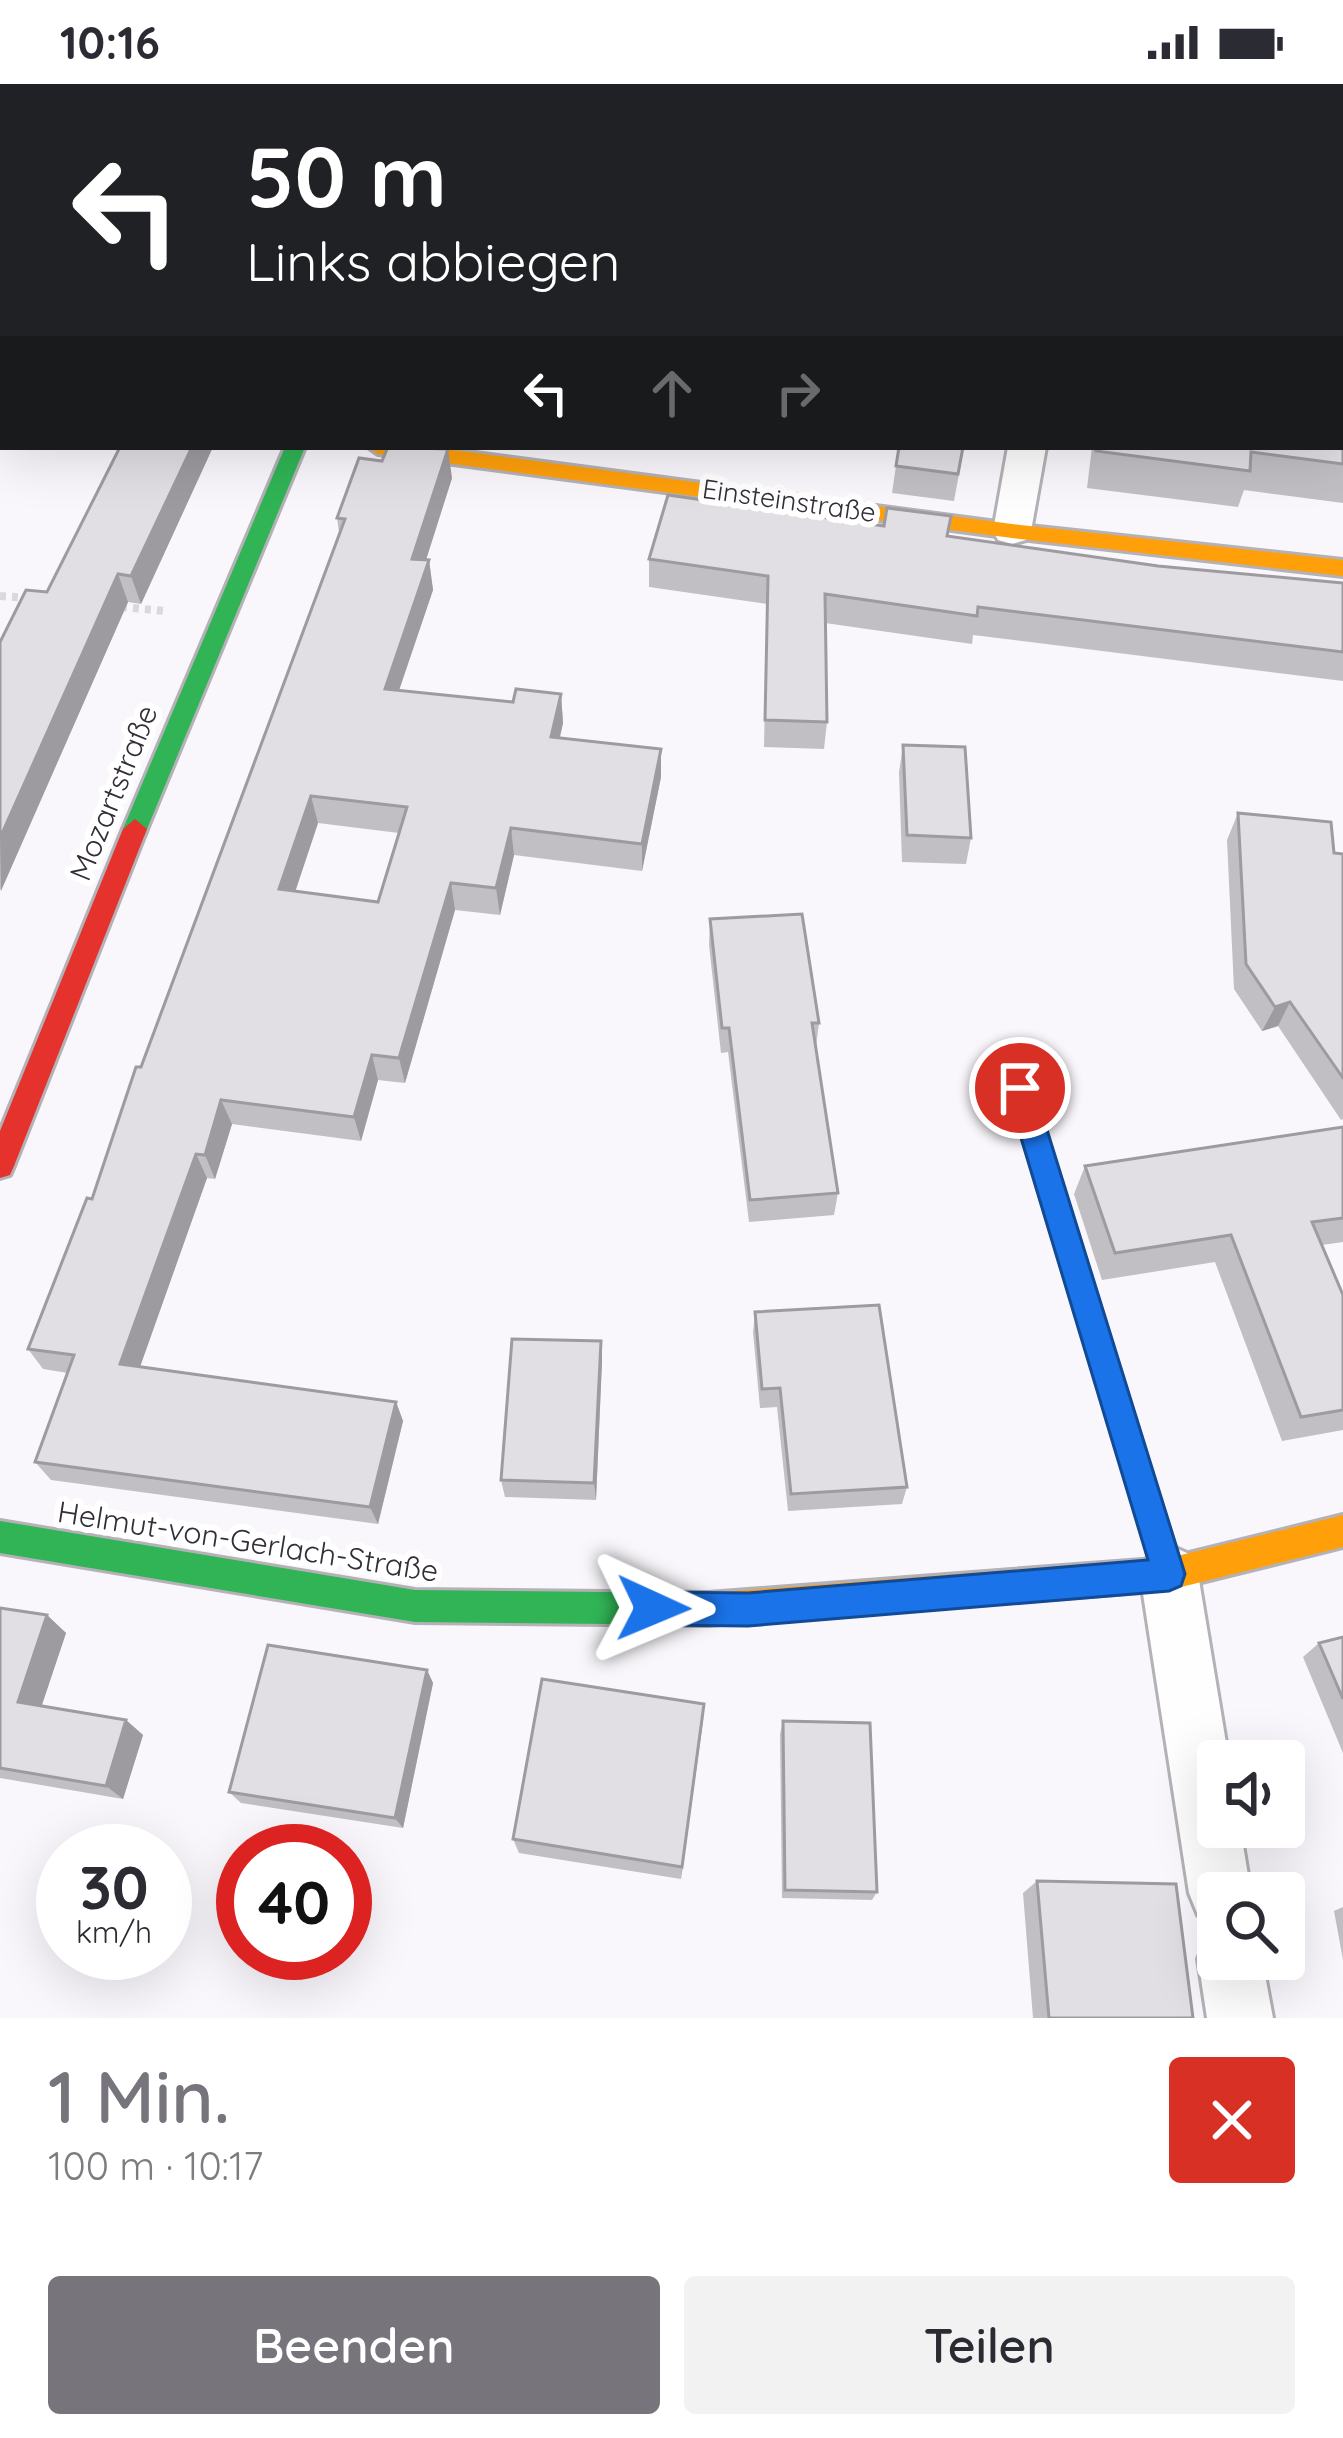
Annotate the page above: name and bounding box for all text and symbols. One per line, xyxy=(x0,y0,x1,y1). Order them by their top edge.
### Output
text: 10:16 xyxy=(60,14,160,70)
text: 50 m xyxy=(246,123,447,228)
icon: left xyxy=(48,132,204,288)
text: Links abbiegen xyxy=(246,227,621,295)
icon: left xyxy=(513,360,579,426)
icon: ahead xyxy=(639,360,705,426)
icon: right xyxy=(765,360,831,426)
street label: Einsteinstraße xyxy=(700,471,878,529)
street label: Mozartstraße xyxy=(61,699,166,886)
pin xyxy=(969,1037,1071,1139)
icon: arrive xyxy=(987,1055,1053,1121)
street label: Helmut-von-Gerlach-Straße xyxy=(55,1492,441,1590)
position arrow xyxy=(590,1545,716,1671)
map controls xyxy=(1197,1740,1305,1980)
button: sound xyxy=(1197,1740,1305,1848)
speed limit sign: 40 xyxy=(216,1824,372,1980)
text: 30 xyxy=(79,1849,149,1924)
button: search xyxy=(1197,1872,1305,1980)
text: km/h xyxy=(76,1913,152,1951)
text: 1 Min. xyxy=(48,2051,230,2141)
button: close xyxy=(1169,2057,1295,2183)
text: 100 m · 10:17 xyxy=(48,2141,263,2190)
button: Beenden xyxy=(48,2276,660,2414)
button: Teilen xyxy=(684,2276,1295,2414)

